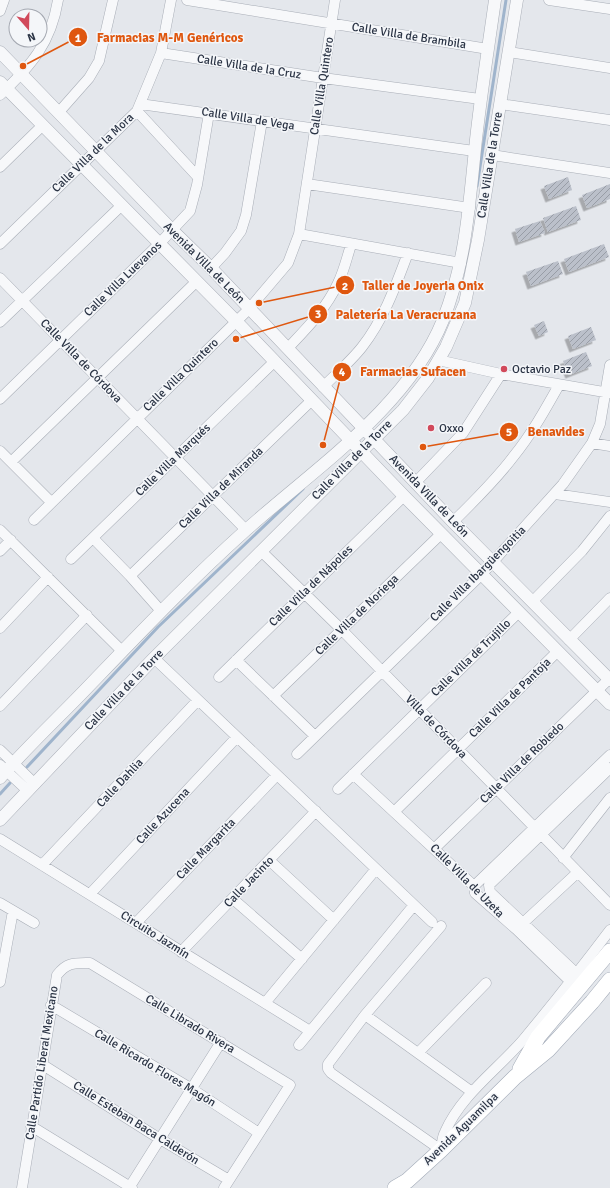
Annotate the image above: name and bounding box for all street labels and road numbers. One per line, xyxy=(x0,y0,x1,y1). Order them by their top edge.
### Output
street label: Calle Villa de Brambila xyxy=(351,20,467,52)
street label: Calle Villa Quintero xyxy=(307,36,337,136)
street label: Calle Villa de la Cruz xyxy=(196,51,302,83)
street label: Calle Villa de Vega xyxy=(200,104,296,134)
street label: Calle Villa de la Mora xyxy=(49,110,137,196)
street label: Calle Villa de la Torre xyxy=(474,111,506,219)
street label: Avenida Villa de León xyxy=(160,219,248,307)
street label: Calle Villa Luevanos xyxy=(81,238,165,320)
street label: Calle Villa de Córdova xyxy=(37,316,125,406)
street label: Calle Villa Quintero xyxy=(140,335,222,415)
street label: Calle Villa de la Torre xyxy=(309,417,395,503)
street label: Calle Villa Marqués xyxy=(132,420,214,500)
street label: Calle Villa de Miranda xyxy=(176,444,266,532)
street label: Avenida Villa de León xyxy=(386,452,472,540)
street label: Calle Villa Ibargüengoitia xyxy=(427,523,529,625)
street label: Calle Villa de Nápoles xyxy=(266,542,356,630)
street label: Calle Villa de Noriega xyxy=(312,571,402,659)
street label: Calle Villa de Trujillo xyxy=(428,616,514,700)
street label: Calle Villa de la Torre xyxy=(81,646,167,734)
street label: Calle Villa de Pantoja xyxy=(466,655,554,741)
street label: Villa de Córdova xyxy=(402,692,470,762)
street label: Calle Villa de Robledo xyxy=(477,719,567,807)
street label: Calle Dahlia xyxy=(93,755,147,811)
street label: Calle Azucena xyxy=(133,784,193,848)
street label: Calle Margarita xyxy=(173,815,239,883)
street label: Calle Villa de Uzeta xyxy=(427,841,507,921)
street label: Calle Jacinto xyxy=(221,853,277,911)
street label: Circuito Jazmín xyxy=(118,908,192,962)
street label: Calle Partido Liberal Mexicano xyxy=(22,985,62,1141)
street label: Calle Librado Rivera xyxy=(142,991,238,1057)
street label: Calle Ricardo Flores Magón xyxy=(91,1026,219,1110)
street label: Calle Esteban Baca Calderón xyxy=(70,1078,202,1168)
street label: Avenida Aguamilpa xyxy=(420,1089,502,1169)

